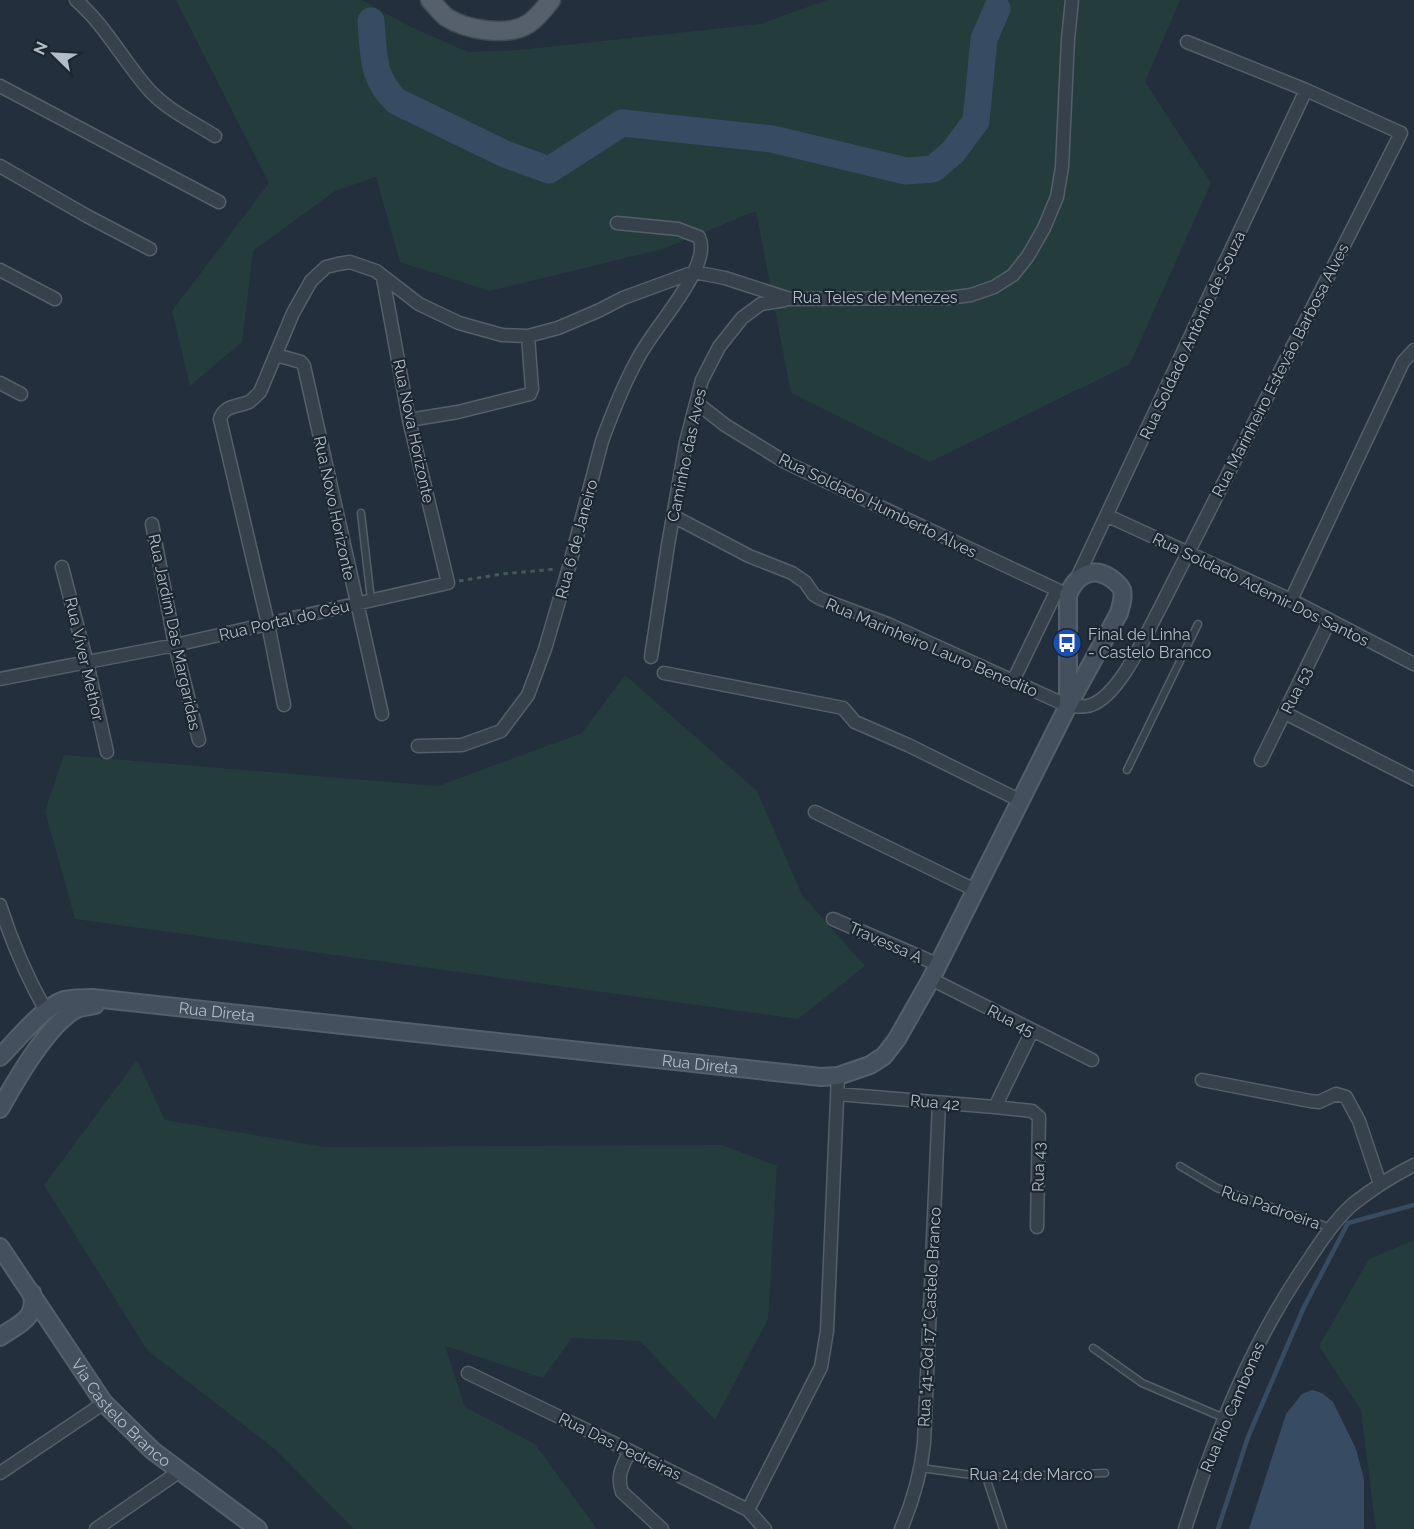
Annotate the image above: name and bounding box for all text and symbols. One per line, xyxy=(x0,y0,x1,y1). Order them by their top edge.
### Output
north arrow xyxy=(24,24,84,84)
text: N xyxy=(30,39,52,58)
street label: Rua Soldado Antônio de Souza xyxy=(1136,228,1249,443)
street label: Rua Marinheiro Estevão Barbosa Alves xyxy=(1208,240,1353,500)
street label: Rua Teles de Menezes xyxy=(792,288,958,307)
street label: Rua Nova Horizonte xyxy=(389,357,438,505)
street label: Caminho das Aves xyxy=(663,386,710,523)
street label: Rua Novo Horizonte xyxy=(310,434,359,582)
street label: Rua Soldado Humberto Alves xyxy=(776,449,980,562)
street label: Rua 6 de Janeiro xyxy=(551,477,602,601)
street label: Rua Soldado Ademir Dos Santos xyxy=(1150,529,1372,650)
street label: Rua Jardim Das Margaridas xyxy=(144,532,205,732)
street label: Rua Marinheiro Lauro Benedito xyxy=(823,594,1041,701)
street label: Rua Viver Methor xyxy=(61,595,108,723)
street label: Rua Portal do Céu xyxy=(217,596,351,645)
place label: Final de Linha - Castelo Branco xyxy=(1088,625,1211,662)
bus stop icon: Final de Linha - Castelo Branco xyxy=(1051,627,1083,659)
street label: Rua 53 xyxy=(1277,664,1316,717)
street label: Travessa A xyxy=(846,918,926,967)
street label: Rua Direta xyxy=(178,998,256,1026)
street label: Rua 45 xyxy=(984,1001,1038,1040)
street label: Rua Direta xyxy=(661,1051,739,1078)
street label: Rua 42 xyxy=(909,1091,961,1114)
street label: Rua 43 xyxy=(1029,1142,1048,1192)
street label: Rua Padroeira xyxy=(1219,1182,1323,1233)
street label: Rua "41-Qd 17" Castelo Branco xyxy=(914,1207,945,1427)
street label: Rua Rio Cambonas xyxy=(1196,1339,1269,1475)
street label: Via Castelo Branco xyxy=(67,1355,174,1471)
street label: Rua Das Pedreiras xyxy=(555,1409,684,1484)
street label: Rua 24 de Marco xyxy=(969,1465,1093,1484)

